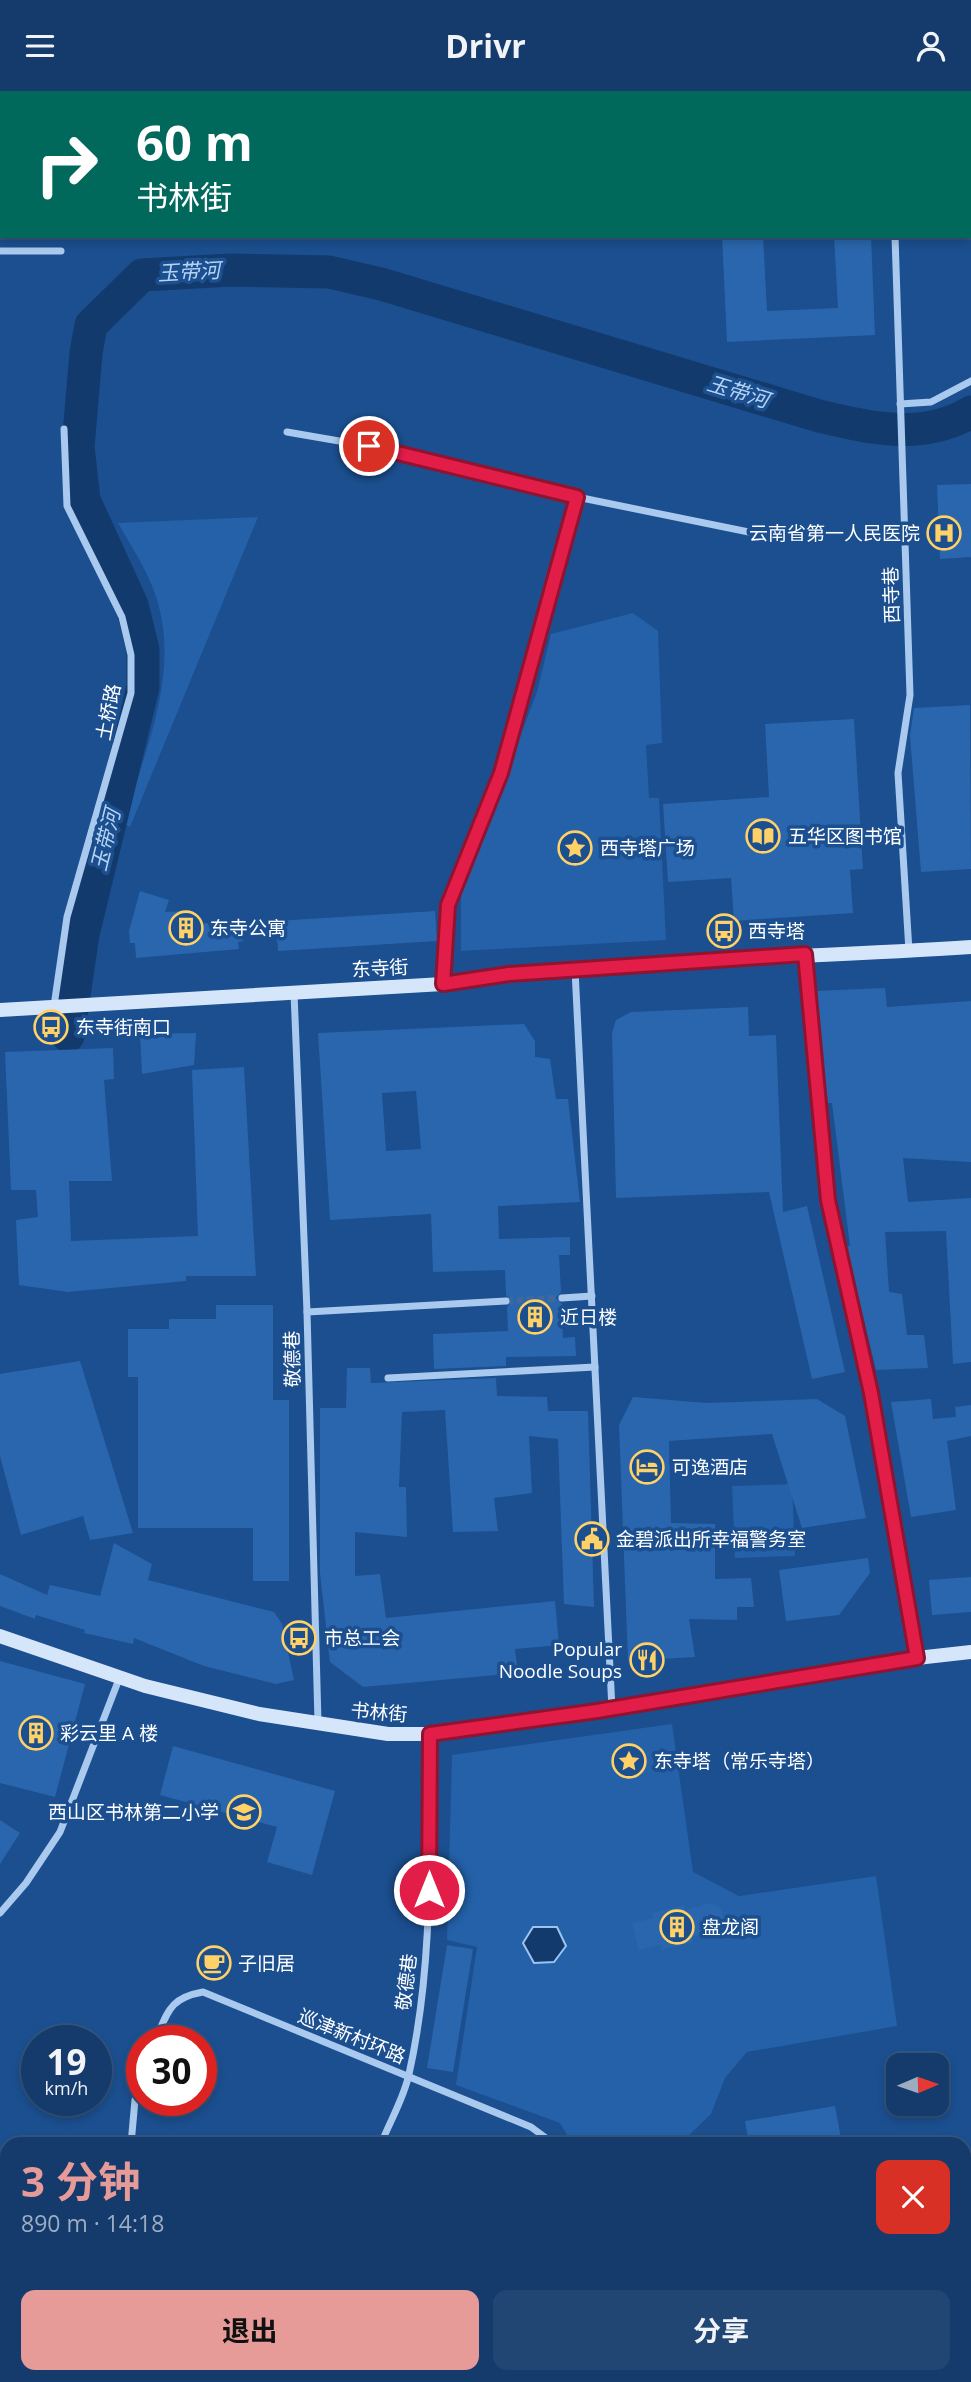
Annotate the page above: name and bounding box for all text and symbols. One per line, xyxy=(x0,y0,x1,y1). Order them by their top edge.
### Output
text: Drivr xyxy=(445,24,526,67)
icon: menu xyxy=(21,27,59,65)
icon: person xyxy=(912,27,950,65)
text: 60 m xyxy=(136,109,253,175)
icon: right xyxy=(21,119,112,210)
text: 书林街 xyxy=(136,175,232,218)
water label: 玉带河 xyxy=(157,255,225,287)
water label: 玉带河 xyxy=(704,368,776,415)
pin xyxy=(339,416,399,476)
icon: arrive xyxy=(350,427,388,465)
hospital icon: 云南省第一人民医院 xyxy=(925,514,963,552)
place label: 云南省第一人民医院 xyxy=(749,520,920,546)
street label: 西寺巷 xyxy=(877,566,905,624)
street label: 土桥路 xyxy=(90,682,126,742)
water label: 玉带河 xyxy=(84,802,127,874)
library icon: 五华区图书馆 xyxy=(744,817,782,855)
place label: 五华区图书馆 xyxy=(788,823,902,849)
place icon: 西寺塔广场 xyxy=(556,829,594,867)
place label: 西寺塔广场 xyxy=(600,835,695,861)
building icon: 东寺公寓 xyxy=(167,909,205,947)
bus stop icon: 西寺塔 xyxy=(705,912,743,950)
place label: 东寺公寓 xyxy=(210,915,286,941)
place label: 西寺塔 xyxy=(748,918,805,944)
street label: 东寺街 xyxy=(351,954,409,982)
bus stop icon: 东寺街南口 xyxy=(32,1008,70,1046)
place label: 东寺街南口 xyxy=(76,1014,171,1040)
building icon: 近日楼 xyxy=(516,1298,554,1336)
place label: 近日楼 xyxy=(560,1304,617,1330)
street label: 敬德巷 xyxy=(279,1330,305,1388)
hotel icon: 可逸酒店 xyxy=(628,1448,666,1486)
place label: 可逸酒店 xyxy=(672,1454,748,1480)
public building icon: 金碧派出所幸福警务室 xyxy=(573,1520,611,1558)
place label: 金碧派出所幸福警务室 xyxy=(616,1526,806,1552)
bus stop icon: 市总工会 xyxy=(280,1619,318,1657)
place label: 市总工会 xyxy=(324,1625,400,1651)
place label: Popular Noodle Soups xyxy=(499,1636,622,1684)
restaurant icon: Popular Noodle Soups xyxy=(628,1641,666,1679)
street label: 书林街 xyxy=(349,1697,409,1727)
building icon: 彩云里 A 楼 xyxy=(17,1714,55,1752)
place label: 彩云里 A 楼 xyxy=(60,1720,158,1746)
place icon: 东寺塔（常乐寺塔） xyxy=(610,1742,648,1780)
place label: 东寺塔（常乐寺塔） xyxy=(654,1748,825,1774)
school or university icon: 西山区书林第二小学 xyxy=(225,1793,263,1831)
place label: 西山区书林第二小学 xyxy=(48,1799,219,1825)
position arrow xyxy=(392,1853,466,1927)
building icon: 盘龙阁 xyxy=(658,1908,696,1946)
place label: 盘龙阁 xyxy=(702,1914,759,1940)
cafe icon: 子旧居 xyxy=(195,1944,233,1982)
place label: 子旧居 xyxy=(238,1950,295,1976)
street label: 敬德巷 xyxy=(390,1952,422,2012)
street label: 巡津新村环路 xyxy=(294,2003,410,2069)
speed limit sign: 30 xyxy=(126,2025,217,2116)
text: 19 xyxy=(46,2038,87,2085)
north arrow xyxy=(886,2053,948,2116)
map controls xyxy=(886,2053,949,2116)
text: km/h xyxy=(45,2076,88,2100)
text: 3 分钟 xyxy=(21,2152,140,2209)
button: close xyxy=(876,2160,950,2234)
text: 890 m · 14:18 xyxy=(21,2207,164,2239)
button: 退出 xyxy=(21,2290,479,2370)
button: 分享 xyxy=(493,2290,950,2370)

